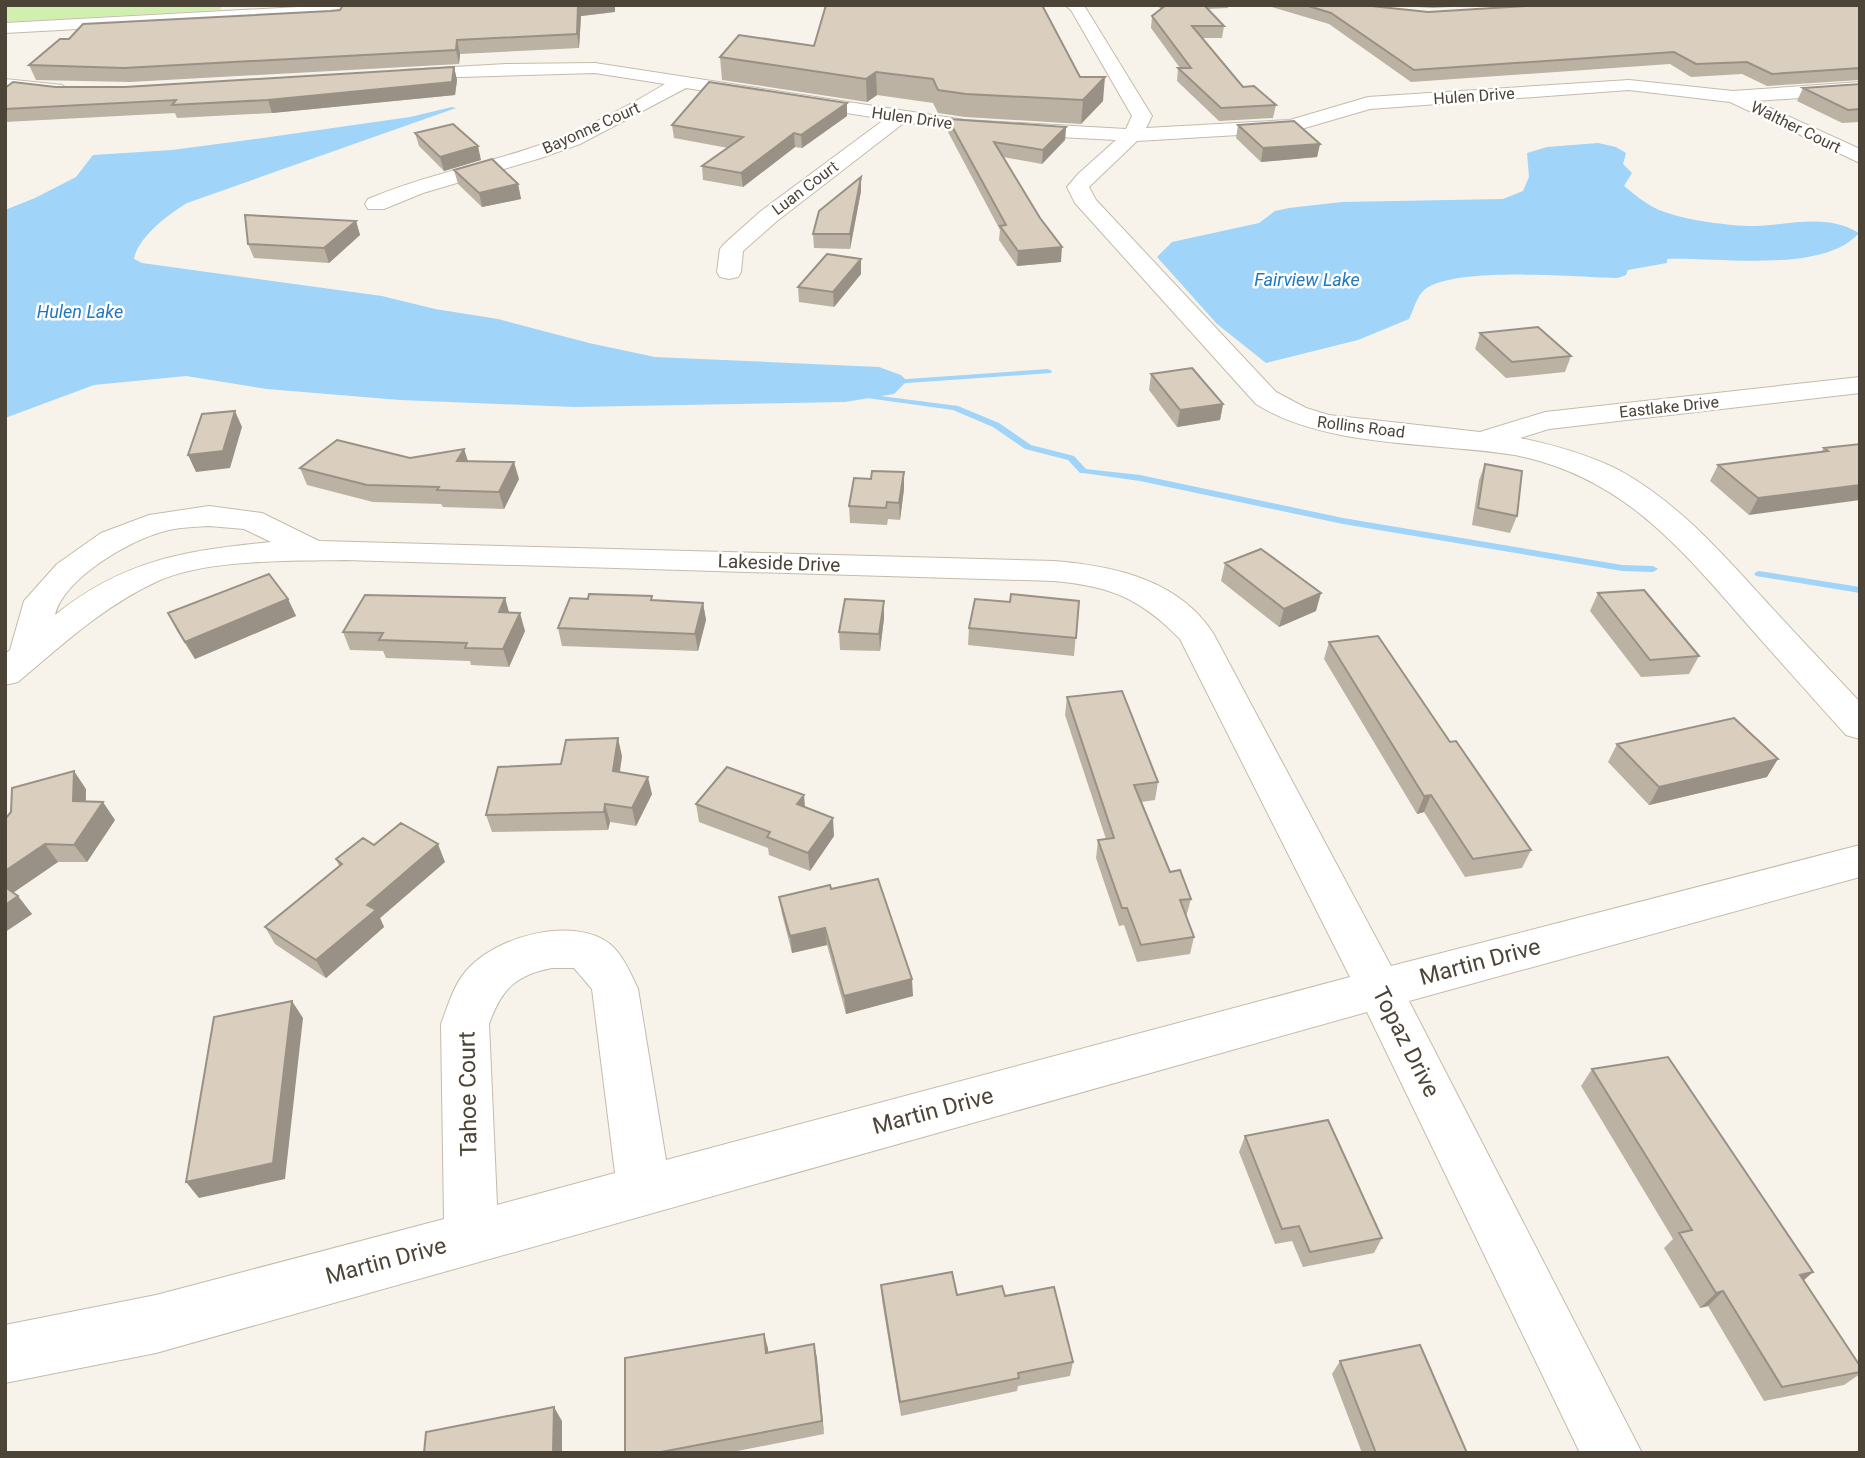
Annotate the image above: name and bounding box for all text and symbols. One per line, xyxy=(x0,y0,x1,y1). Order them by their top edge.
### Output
street label: Hulen Drive xyxy=(1433,84,1515,108)
street label: Walther Court xyxy=(1748,97,1844,157)
street label: Bayonne Court xyxy=(539,98,643,158)
street label: Hulen Drive xyxy=(870,103,954,133)
street label: Luan Court xyxy=(768,157,842,219)
water label: Fairview Lake xyxy=(1254,269,1360,290)
water label: Hulen Lake xyxy=(37,301,123,322)
street label: Eastlake Drive xyxy=(1618,392,1720,422)
street label: Rollins Road xyxy=(1316,412,1406,442)
street label: Lakeside Drive xyxy=(717,549,841,577)
street label: Martin Drive xyxy=(1417,933,1543,991)
street label: Topaz Drive xyxy=(1367,982,1445,1102)
street label: Tahoe Court xyxy=(453,1031,483,1157)
street label: Martin Drive xyxy=(870,1082,996,1140)
street label: Martin Drive xyxy=(323,1232,449,1290)

